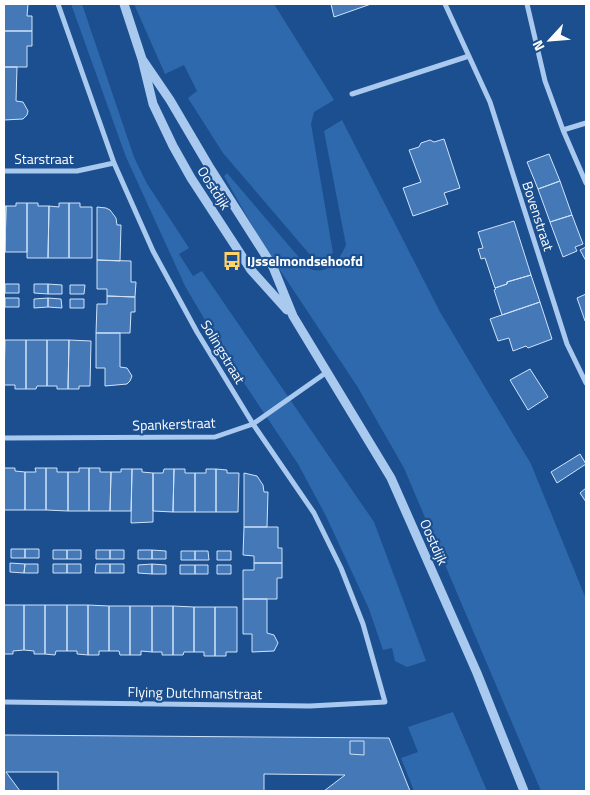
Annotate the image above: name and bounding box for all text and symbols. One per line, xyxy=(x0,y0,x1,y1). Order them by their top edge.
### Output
north arrow xyxy=(525,15,575,65)
text: N xyxy=(526,37,549,55)
street label: Starstraat xyxy=(14,148,74,169)
street label: Oostdijk xyxy=(192,162,237,214)
street label: Bovenstraat xyxy=(517,178,560,254)
bus stop icon: IJsselmondsehoofd xyxy=(221,250,243,272)
place label: IJsselmondsehoofd xyxy=(247,250,363,271)
street label: Solingstraat xyxy=(196,316,251,388)
street label: Spankerstraat xyxy=(132,412,216,435)
street label: Oostdijk xyxy=(415,515,454,568)
street label: Flying Dutchmanstraat xyxy=(127,681,263,704)

